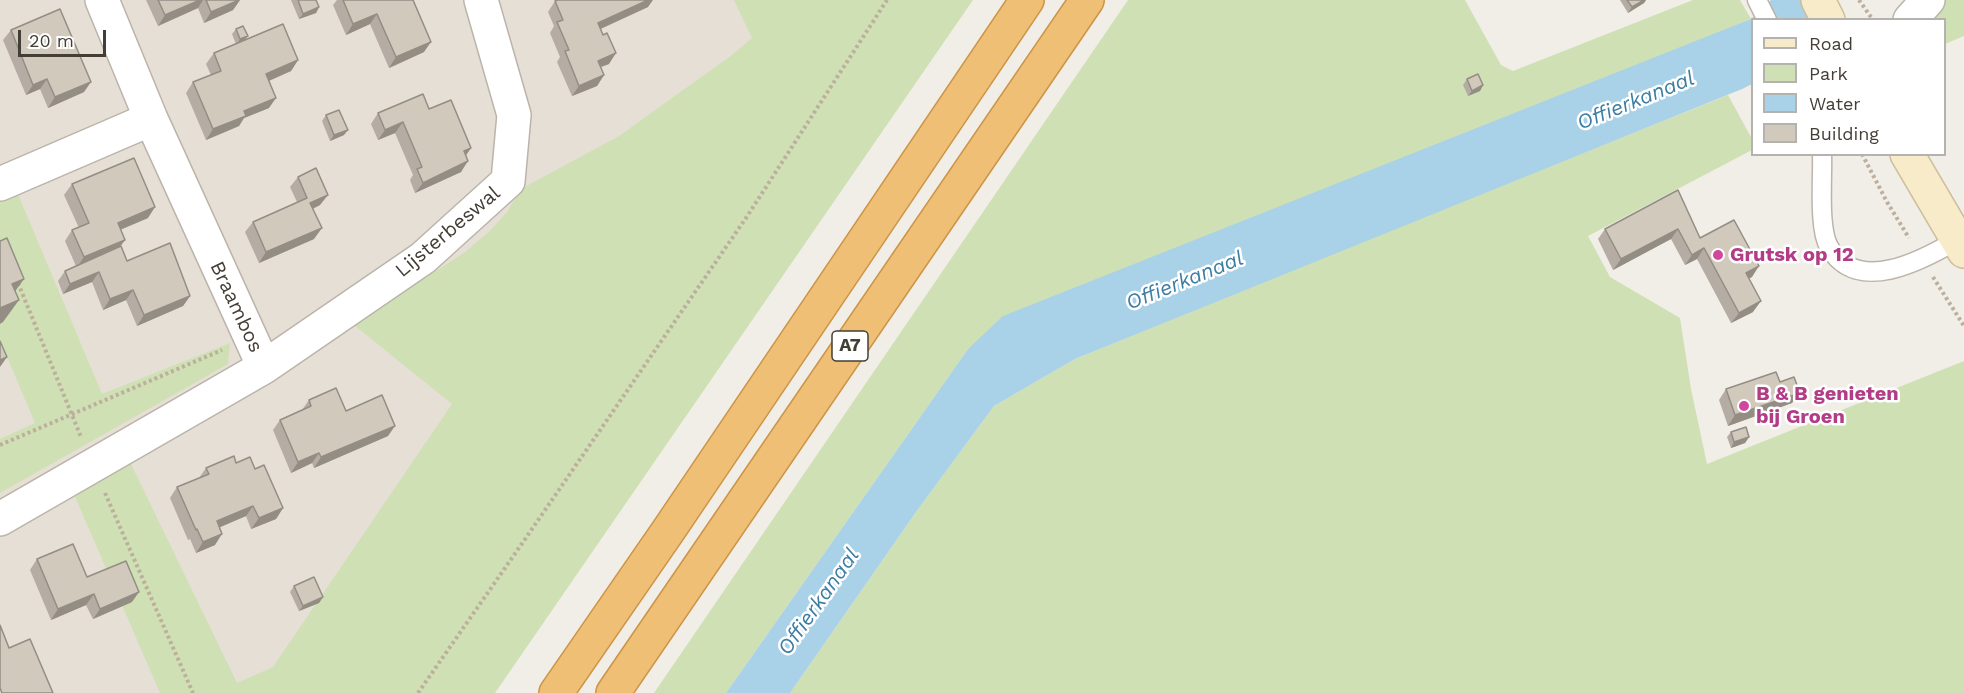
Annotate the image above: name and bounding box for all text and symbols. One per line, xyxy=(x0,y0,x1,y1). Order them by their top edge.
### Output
scale bar xyxy=(21,18,110,56)
legend xyxy=(1751,18,1946,156)
text: 20 m xyxy=(29,30,74,51)
text: Road xyxy=(1809,33,1853,54)
text: Park xyxy=(1809,63,1848,84)
water label: Offierkanaal xyxy=(1574,66,1698,136)
text: Water xyxy=(1809,93,1861,114)
text: Building xyxy=(1809,123,1879,144)
street label: Lijsterbeswal xyxy=(391,181,505,283)
place label: Grutsk op 12 xyxy=(1730,243,1854,267)
water label: Offierkanaal xyxy=(1123,246,1247,316)
marker: Grutsk op 12 xyxy=(1711,248,1725,262)
street label: Braambos xyxy=(204,258,268,356)
road number: A7 xyxy=(832,331,868,361)
place label: B & B genieten bij Groen xyxy=(1756,382,1899,429)
marker: B & B genieten bij Groen xyxy=(1737,399,1751,413)
water label: Offierkanaal xyxy=(773,544,865,660)

